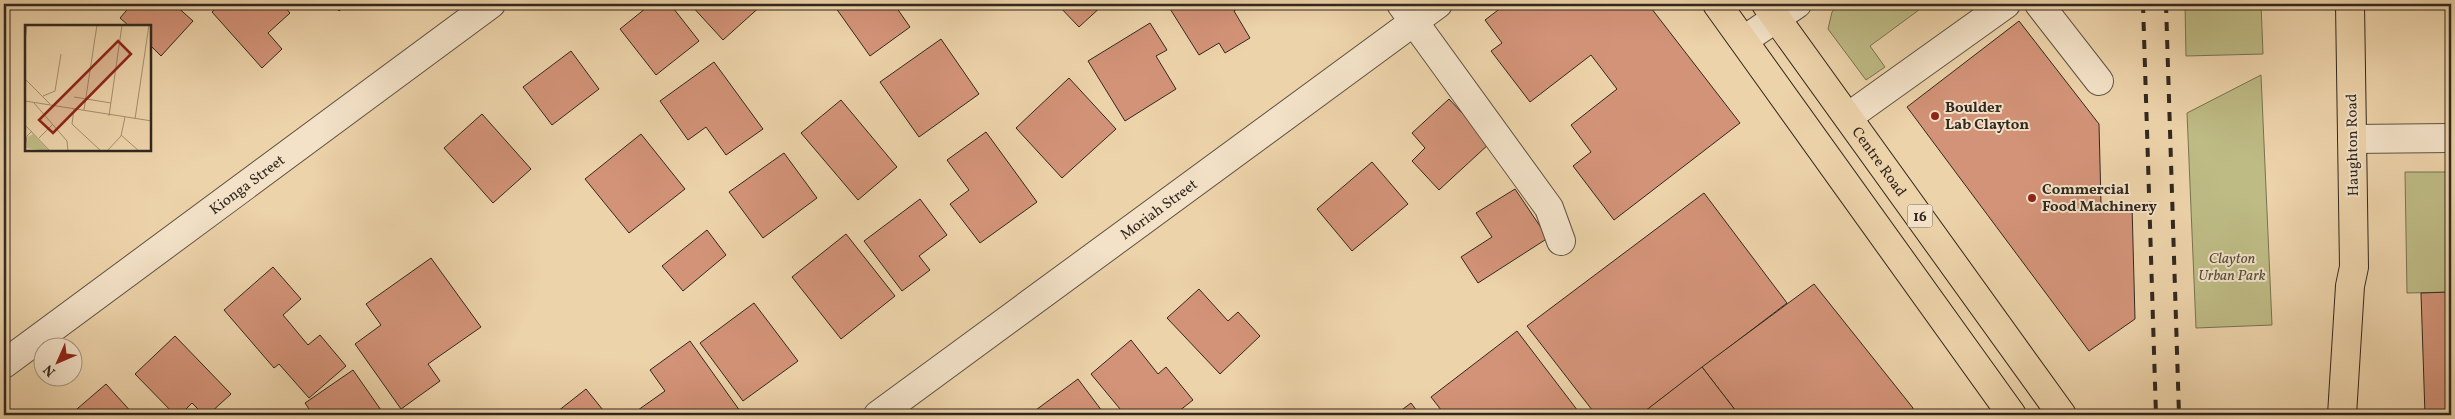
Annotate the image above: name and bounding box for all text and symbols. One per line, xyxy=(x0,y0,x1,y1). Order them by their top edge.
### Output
inset map xyxy=(25,25,151,151)
street label: Haughton Road xyxy=(2342,93,2365,197)
place label: Boulder Lab Clayton xyxy=(1945,98,2029,136)
marker: Boulder Lab Clayton xyxy=(1929,110,1941,122)
street label: Centre Road xyxy=(1846,123,1910,202)
street label: Kionga Street xyxy=(206,151,290,221)
street label: Moriah Street xyxy=(1116,175,1202,246)
place label: Commercial Food Machinery xyxy=(2042,180,2157,218)
marker: Commercial Food Machinery xyxy=(2026,192,2038,204)
road number: 16 xyxy=(1908,205,1932,228)
park label: Clayton Urban Park xyxy=(2198,249,2266,287)
north arrow xyxy=(32,336,82,386)
text: N xyxy=(40,360,60,380)

